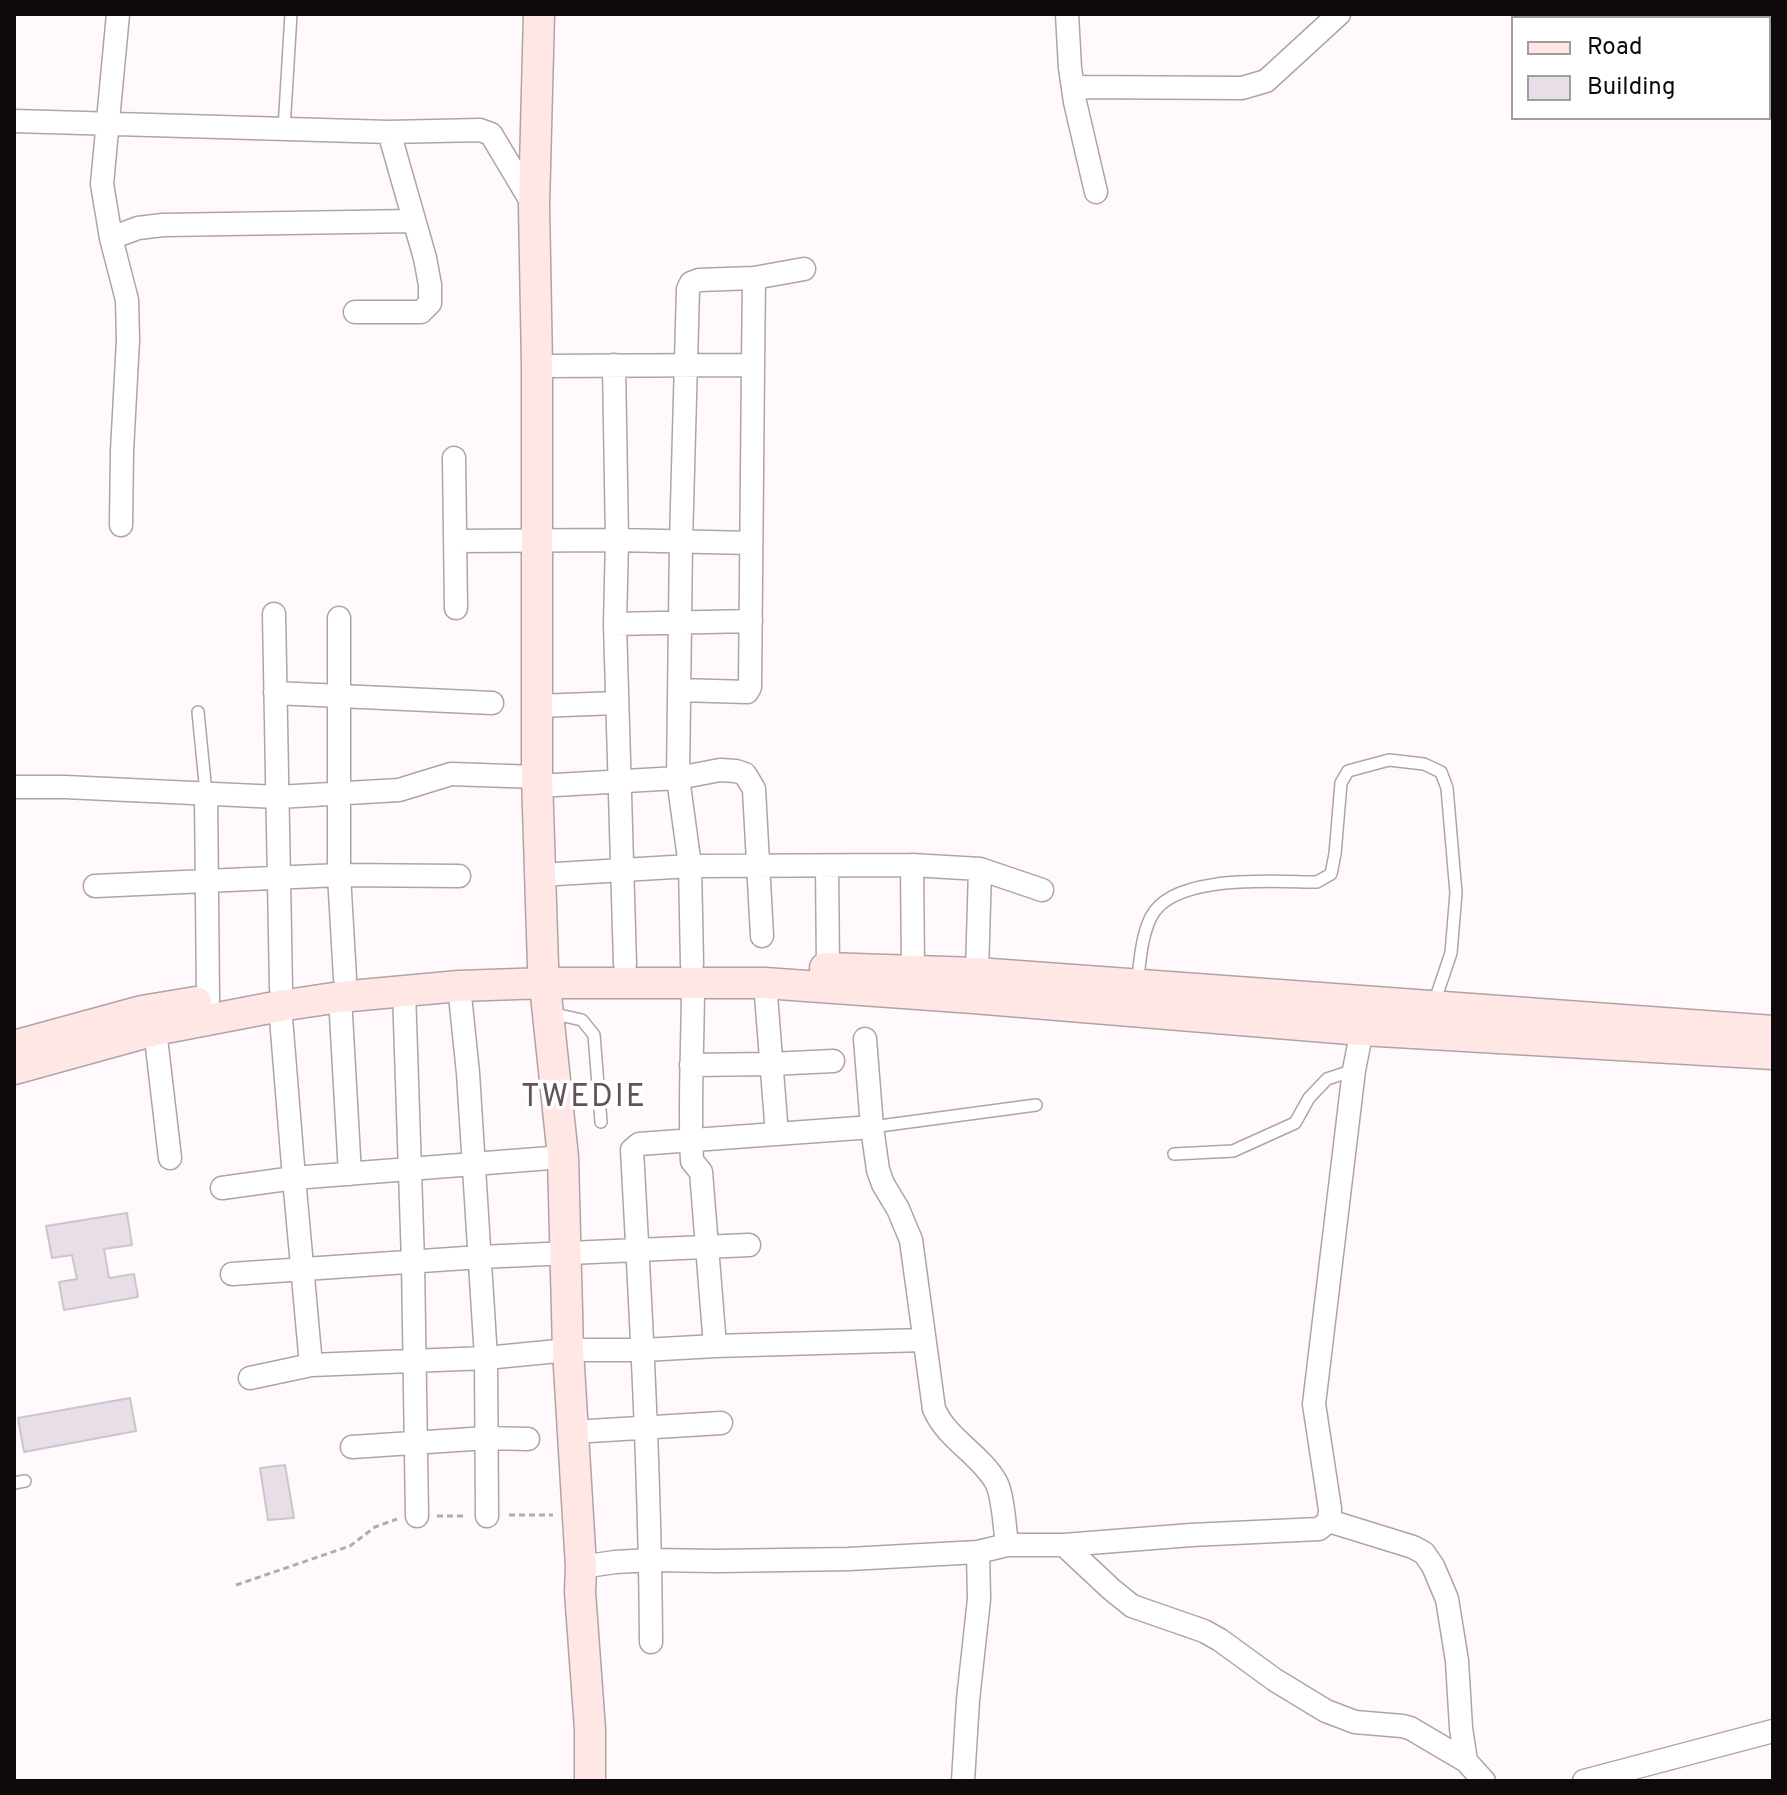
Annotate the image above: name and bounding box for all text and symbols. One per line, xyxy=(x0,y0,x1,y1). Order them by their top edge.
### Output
legend xyxy=(1511,16,1771,120)
text: Road xyxy=(1587,33,1643,63)
text: Building xyxy=(1587,73,1676,103)
district label: TWEDIE xyxy=(521,1081,647,1119)

